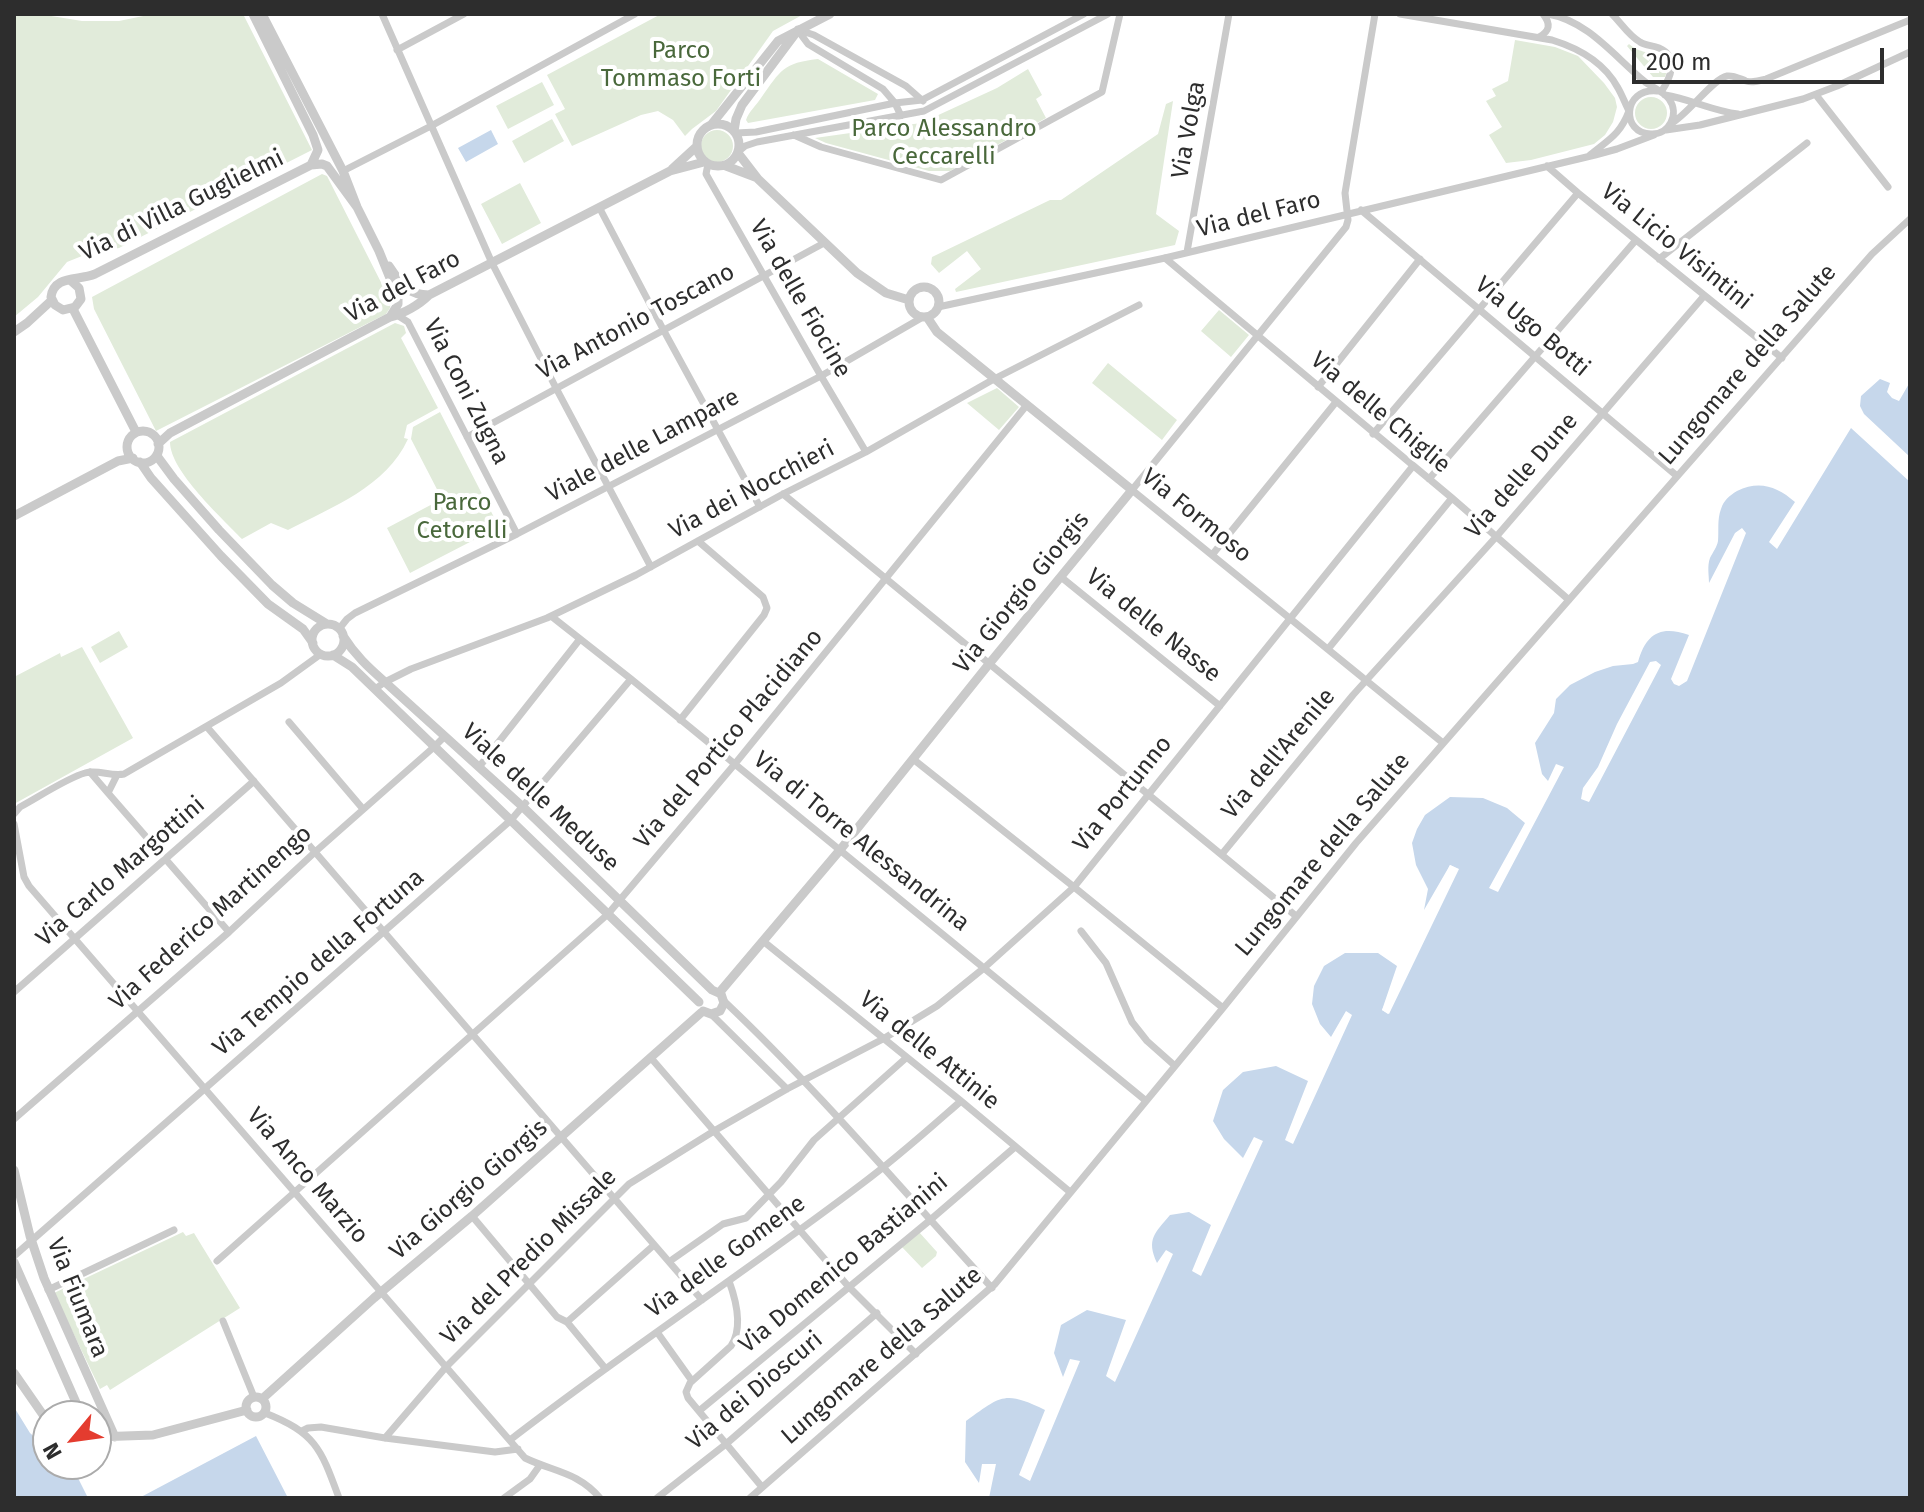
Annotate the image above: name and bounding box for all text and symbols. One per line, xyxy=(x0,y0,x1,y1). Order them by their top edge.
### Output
scale bar xyxy=(1636,32,1888,82)
park label: Parco Tommaso Forti xyxy=(601,37,761,93)
text: 200 m xyxy=(1646,48,1712,76)
street label: Via Volga xyxy=(1166,79,1212,181)
park label: Parco Alessandro Ceccarelli xyxy=(851,115,1037,171)
street label: Via di Villa Guglielmi xyxy=(75,144,289,268)
street label: Via Licio Visintini xyxy=(1595,178,1757,316)
street label: Via del Faro xyxy=(1194,186,1324,244)
street label: Via delle Fiocine xyxy=(743,215,857,383)
street label: Via del Faro xyxy=(340,245,466,329)
street label: Via Antonio Toscano xyxy=(532,258,740,386)
street label: Lungomare della Salute xyxy=(1653,259,1843,471)
street label: Via Ugo Botti xyxy=(1469,271,1595,383)
street label: Via Coni Zugna xyxy=(417,314,515,470)
street label: Via delle Chiglie xyxy=(1304,346,1456,480)
street label: Viale delle Lampare xyxy=(542,383,744,509)
street label: Via delle Dune xyxy=(1460,407,1584,545)
street label: Via dei Nocchieri xyxy=(664,434,840,546)
street label: Via Formoso xyxy=(1135,463,1257,569)
park label: Parco Cetorelli xyxy=(417,489,507,545)
street label: Via Giorgio Giorgis xyxy=(948,507,1096,679)
street label: Via delle Nasse xyxy=(1080,563,1226,689)
street label: Via del Portico Placidiano xyxy=(629,623,829,855)
street label: Via dell'Arenile xyxy=(1216,683,1342,825)
street label: Viale delle Meduse xyxy=(455,718,625,878)
street label: Via Portunno xyxy=(1068,730,1178,858)
street label: Via di Torre Alessandrina xyxy=(747,746,975,938)
street label: Lungomare della Salute xyxy=(1230,748,1416,962)
street label: Via Carlo Margottini xyxy=(31,791,211,953)
street label: Via Federico Martinengo xyxy=(104,820,318,1016)
street label: Via Tempio della Fortuna xyxy=(208,863,430,1063)
street label: Via delle Attinie xyxy=(853,986,1005,1116)
street label: Via Anco Marzio xyxy=(240,1102,374,1250)
street label: Via Giorgio Giorgis xyxy=(384,1114,554,1266)
street label: Via del Predio Missale xyxy=(435,1163,623,1351)
street label: Via Domenico Bastianini xyxy=(734,1168,954,1360)
street label: Via delle Gomene xyxy=(641,1189,811,1325)
street label: Via Fiumara xyxy=(40,1234,114,1362)
street label: Lungomare della Salute xyxy=(776,1261,988,1451)
street label: Via dei Dioscuri xyxy=(681,1326,829,1456)
north arrow xyxy=(32,1400,112,1480)
text: N xyxy=(37,1438,68,1464)

